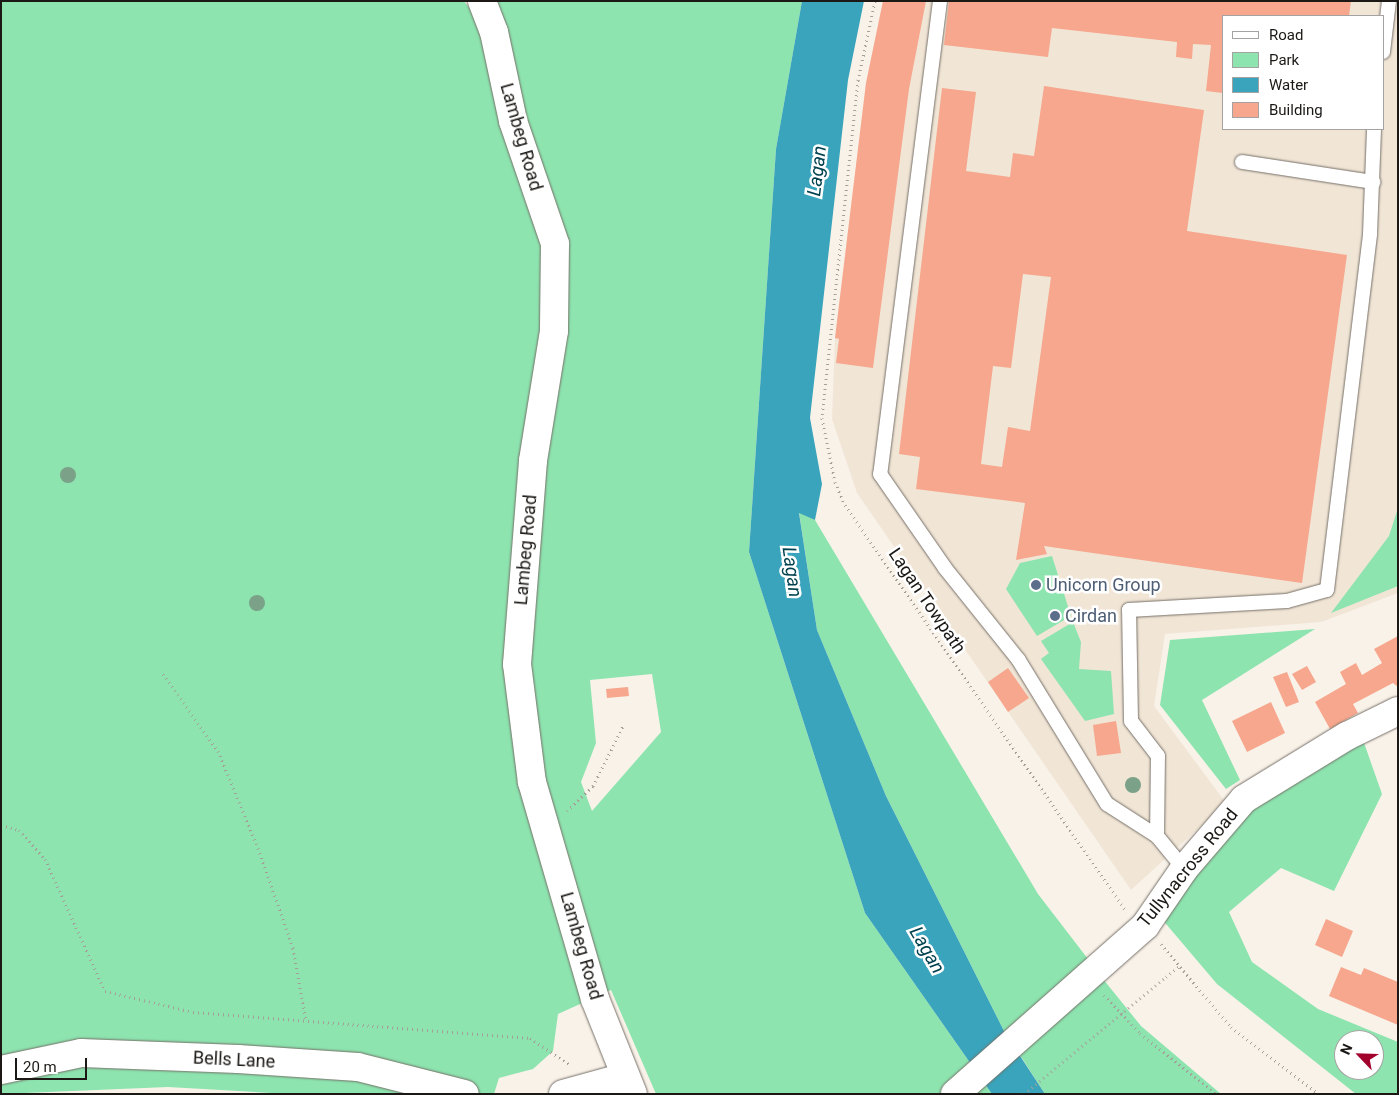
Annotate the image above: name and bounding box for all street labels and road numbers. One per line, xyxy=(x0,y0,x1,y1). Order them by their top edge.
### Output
street label: Lambeg Road xyxy=(495,81,547,193)
street label: Lambeg Road xyxy=(510,494,542,606)
street label: Lagan Towpath xyxy=(884,544,970,658)
street label: Tullynacross Road xyxy=(1133,804,1243,932)
street label: Lambeg Road xyxy=(555,890,607,1002)
street label: Bells Lane xyxy=(192,1047,276,1073)

